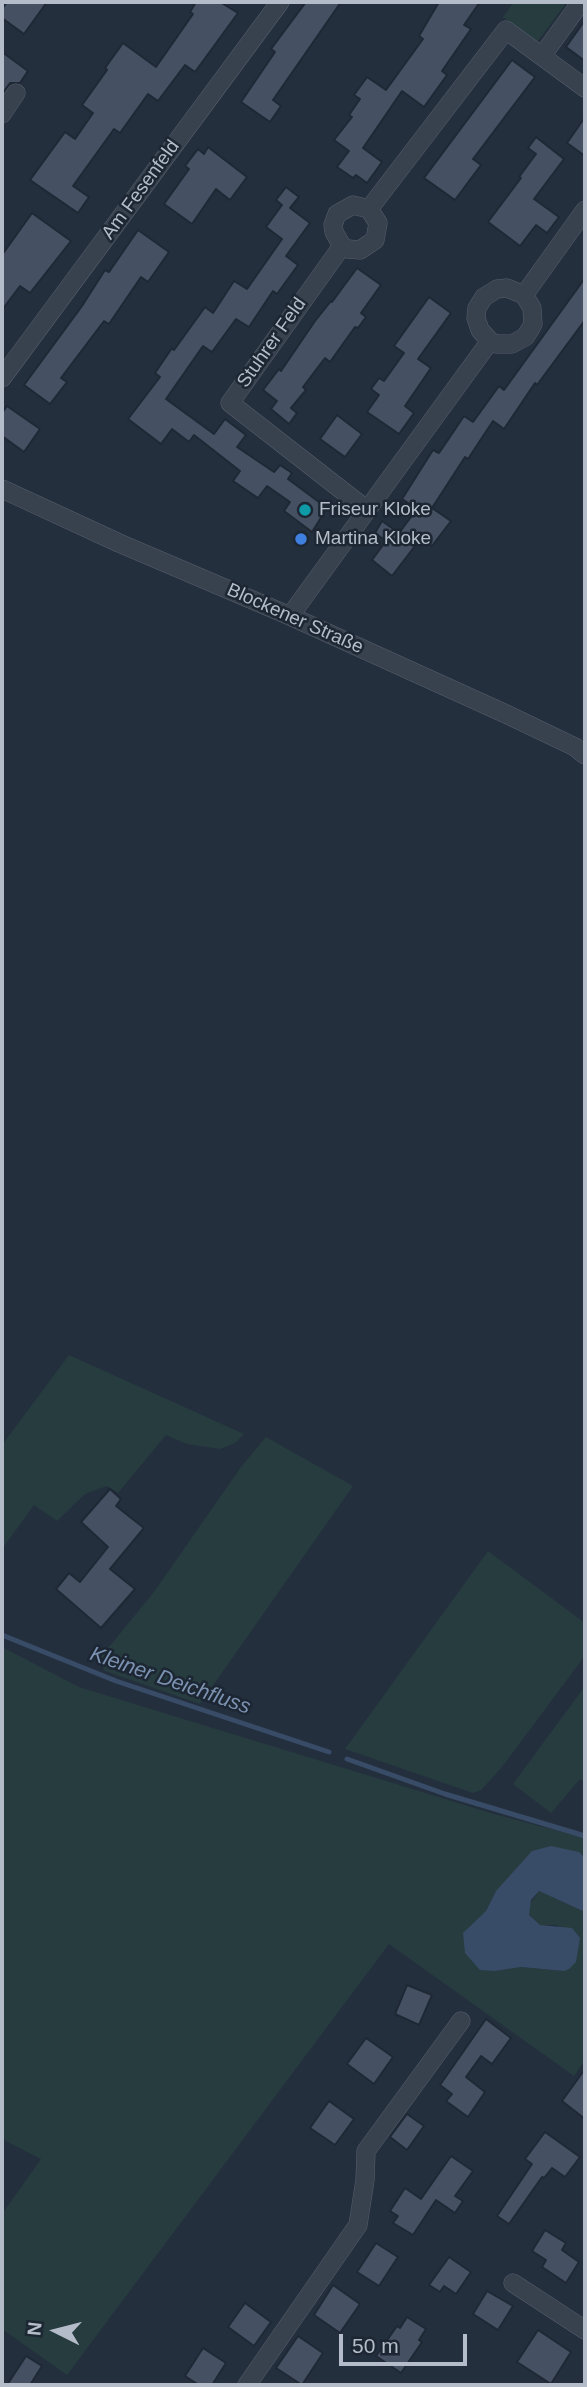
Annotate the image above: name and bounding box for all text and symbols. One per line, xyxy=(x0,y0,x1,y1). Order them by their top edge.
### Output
street label: Am Fesenfeld xyxy=(97,136,185,244)
street label: Stuhrer Feld xyxy=(233,294,311,392)
place label: Friseur Kloke xyxy=(319,499,431,521)
marker: Friseur Kloke xyxy=(297,502,313,518)
place label: Martina Kloke xyxy=(315,528,431,550)
marker: Martina Kloke xyxy=(293,531,309,547)
street label: Blockener Straße xyxy=(223,579,367,659)
water label: Kleiner Deichfluss xyxy=(86,1642,254,1720)
north arrow xyxy=(21,2296,91,2366)
scale bar xyxy=(342,2320,470,2364)
text: N xyxy=(23,2321,46,2337)
text: 50 m xyxy=(352,2334,399,2357)

